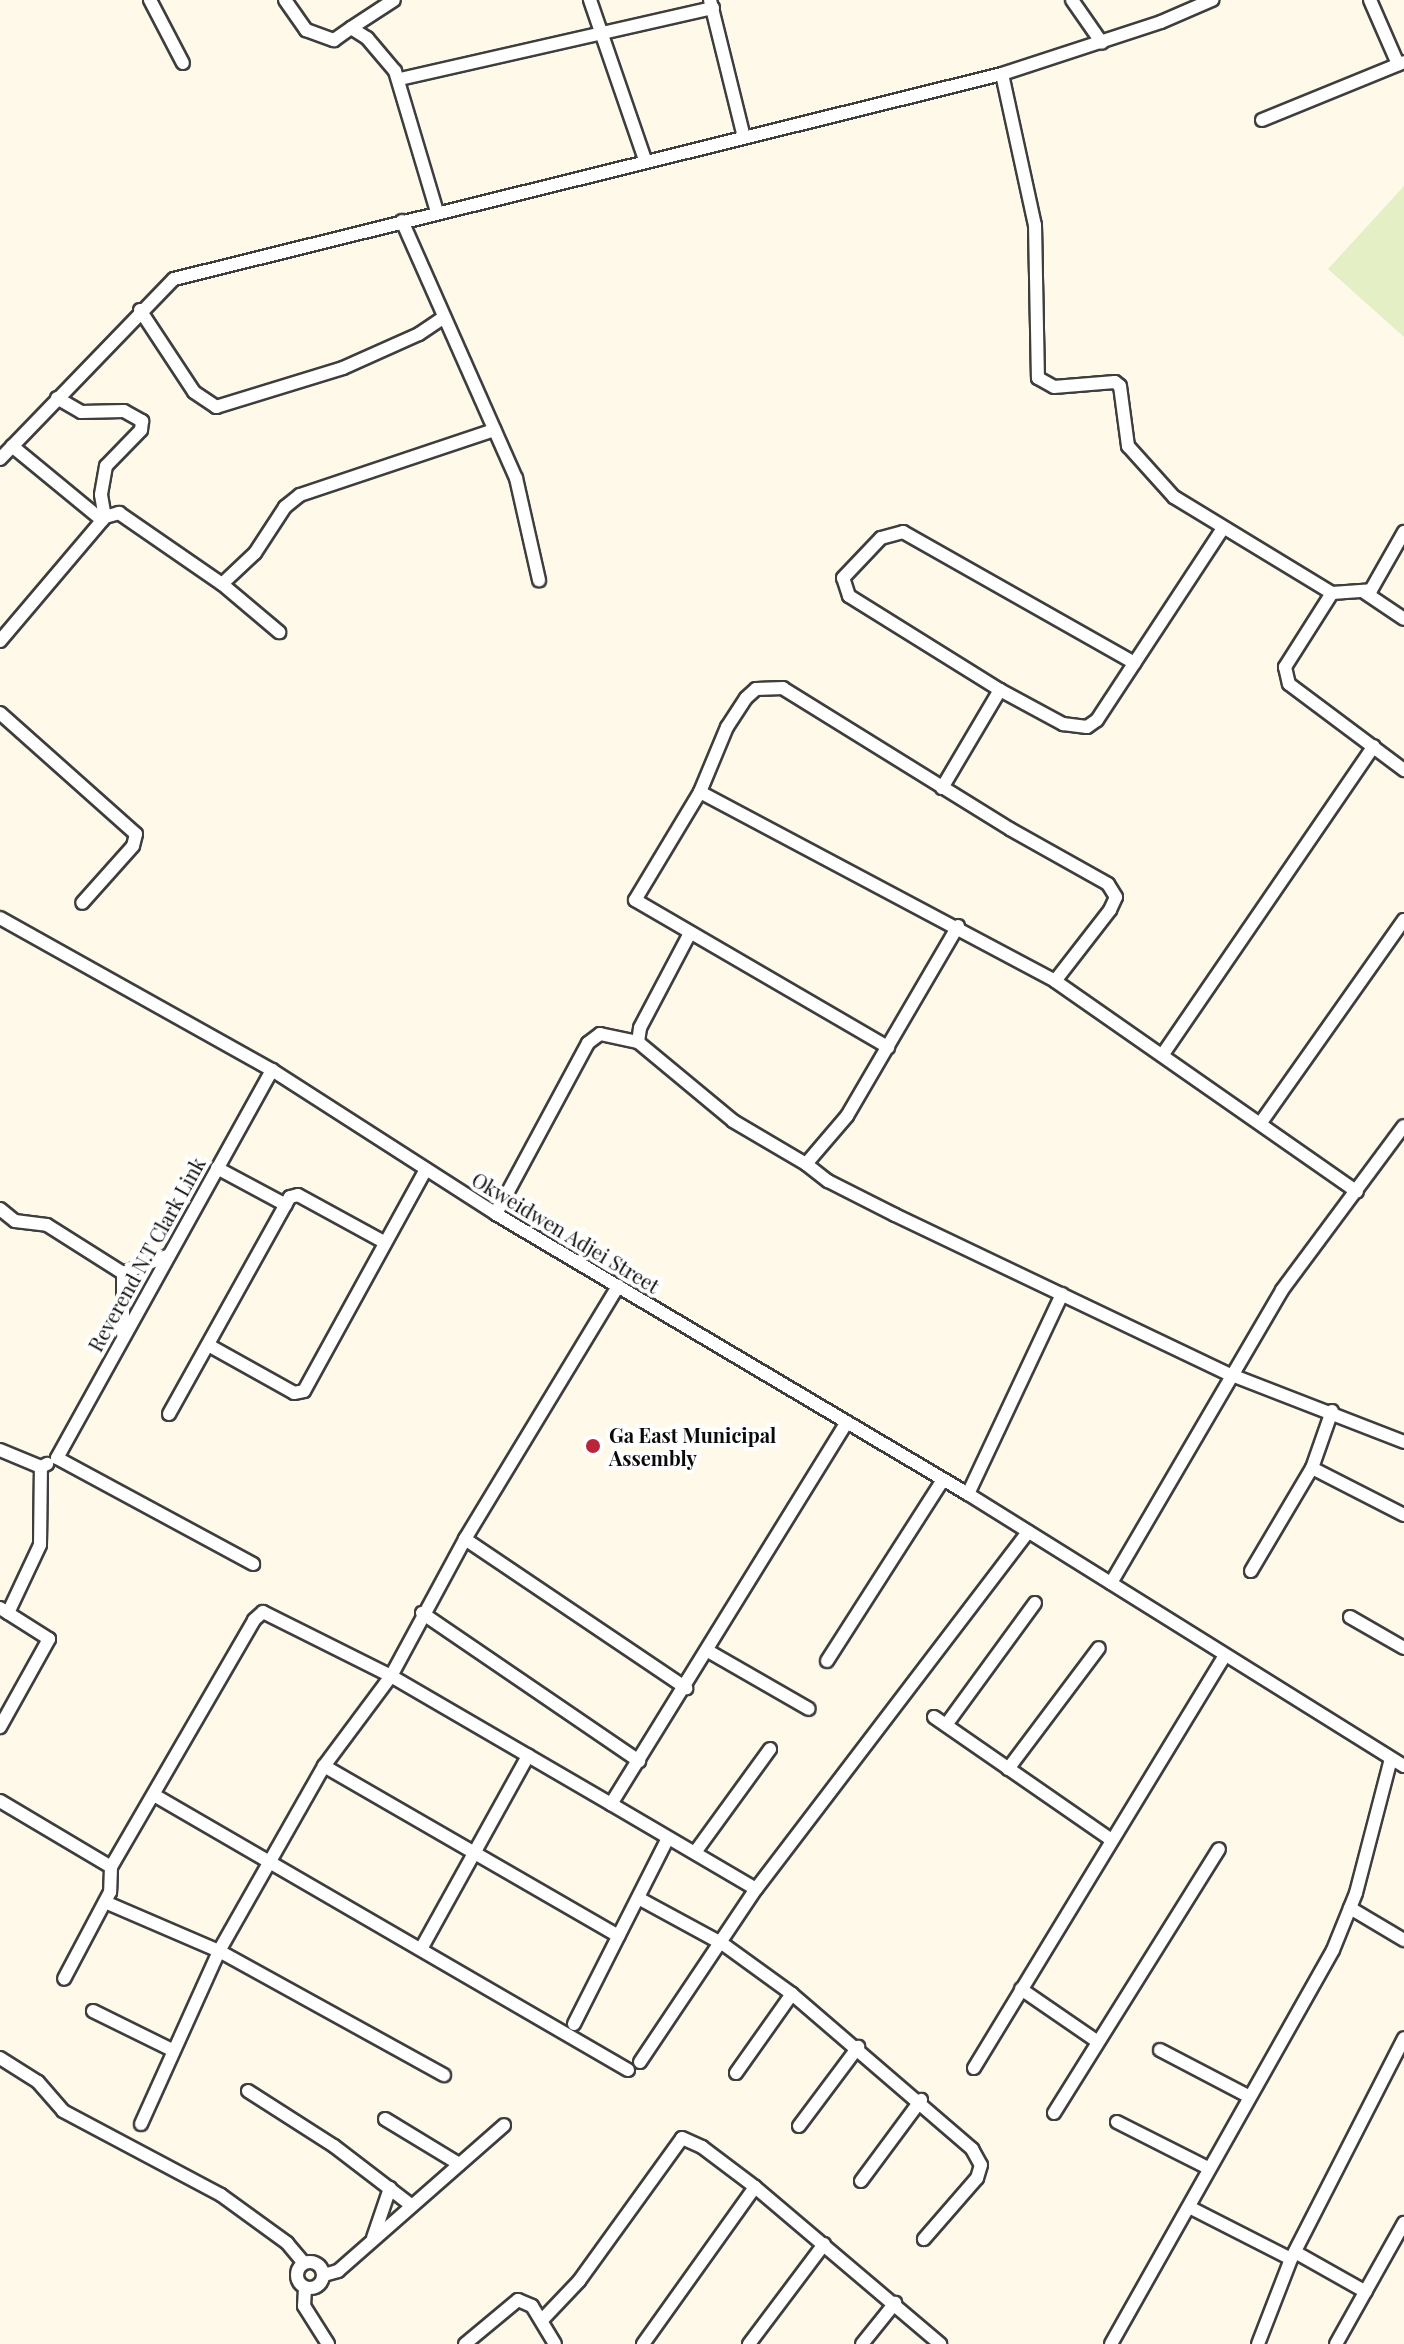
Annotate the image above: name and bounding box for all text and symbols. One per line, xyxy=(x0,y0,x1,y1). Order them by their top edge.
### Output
street label: Reverend N.T Clark Link xyxy=(82,1152,210,1356)
street label: Okweidwen Adjei Street xyxy=(468,1166,664,1298)
place label: Ga East Municipal Assembly xyxy=(609,1422,776,1469)
marker: Ga East Municipal Assembly xyxy=(584,1437,602,1455)

